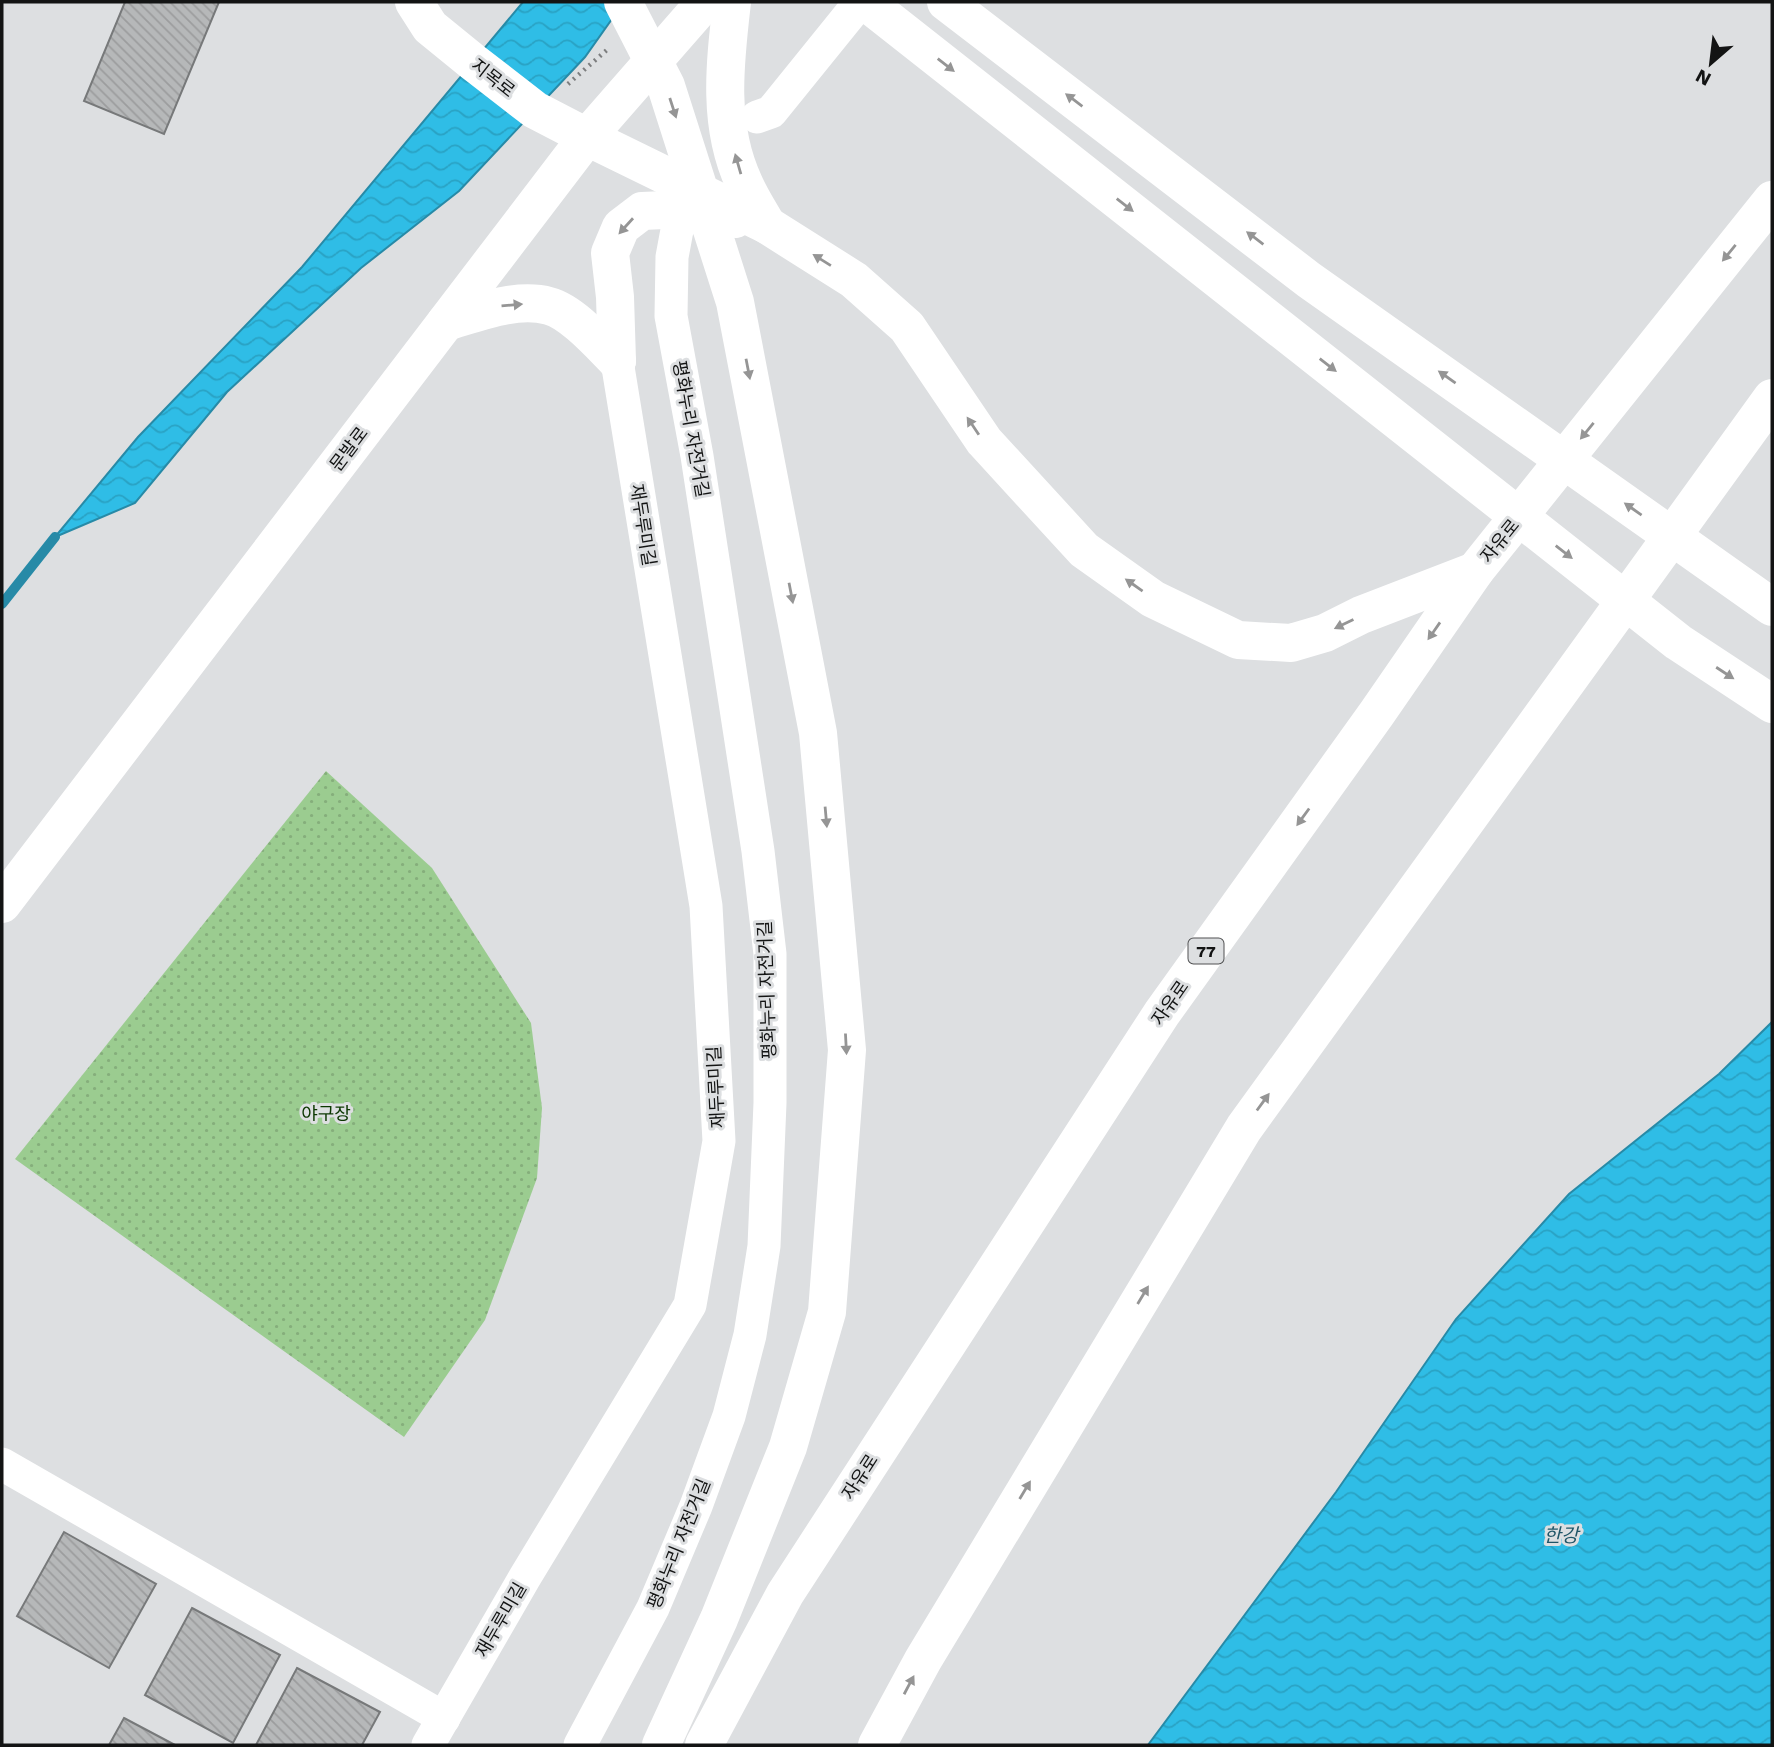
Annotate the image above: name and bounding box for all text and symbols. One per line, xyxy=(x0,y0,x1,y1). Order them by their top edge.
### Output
north arrow xyxy=(1676,28,1746,98)
street label: 지목로 xyxy=(467,54,519,101)
one-way arrow xyxy=(937,57,955,72)
text: N xyxy=(1692,64,1715,91)
one-way arrow xyxy=(1065,93,1084,107)
one-way arrow xyxy=(668,97,679,118)
one-way arrow xyxy=(732,153,742,174)
one-way arrow xyxy=(1116,198,1134,213)
one-way arrow xyxy=(618,218,634,235)
one-way arrow xyxy=(1246,232,1264,246)
one-way arrow xyxy=(1722,244,1737,262)
one-way arrow xyxy=(812,253,832,266)
one-way arrow xyxy=(501,299,523,310)
one-way arrow xyxy=(1320,357,1337,372)
street label: 평화누리 자전거길 xyxy=(669,359,714,499)
one-way arrow xyxy=(743,359,754,381)
one-way arrow xyxy=(1438,370,1456,384)
one-way arrow xyxy=(967,416,980,436)
one-way arrow xyxy=(1580,422,1595,440)
street label: 문발로 xyxy=(325,423,372,475)
street label: 재두루미길 xyxy=(627,482,660,567)
one-way arrow xyxy=(1624,502,1642,516)
street label: 자유로 xyxy=(1476,515,1523,567)
one-way arrow xyxy=(1556,544,1573,559)
one-way arrow xyxy=(1125,578,1143,592)
one-way arrow xyxy=(786,582,797,604)
one-way arrow xyxy=(1333,618,1354,629)
one-way arrow xyxy=(1427,622,1441,640)
one-way arrow xyxy=(1716,666,1734,680)
one-way arrow xyxy=(821,807,832,829)
one-way arrow xyxy=(1296,808,1310,826)
street label: 평화누리 자전거길 xyxy=(754,920,779,1060)
road number: 77 xyxy=(1188,939,1224,964)
street label: 자유로 xyxy=(1147,976,1192,1029)
one-way arrow xyxy=(840,1033,851,1055)
street label: 재두루미길 xyxy=(703,1045,728,1129)
one-way arrow xyxy=(1256,1092,1270,1111)
park label: 야구장 xyxy=(301,1103,351,1124)
one-way arrow xyxy=(1137,1285,1149,1304)
street label: 자유로 xyxy=(837,1450,882,1503)
street label: 평화누리 자전거길 xyxy=(643,1476,714,1612)
one-way arrow xyxy=(1019,1480,1032,1499)
water label: 한강 xyxy=(1544,1524,1581,1547)
street label: 재두루미길 xyxy=(471,1579,530,1661)
one-way arrow xyxy=(903,1675,915,1695)

